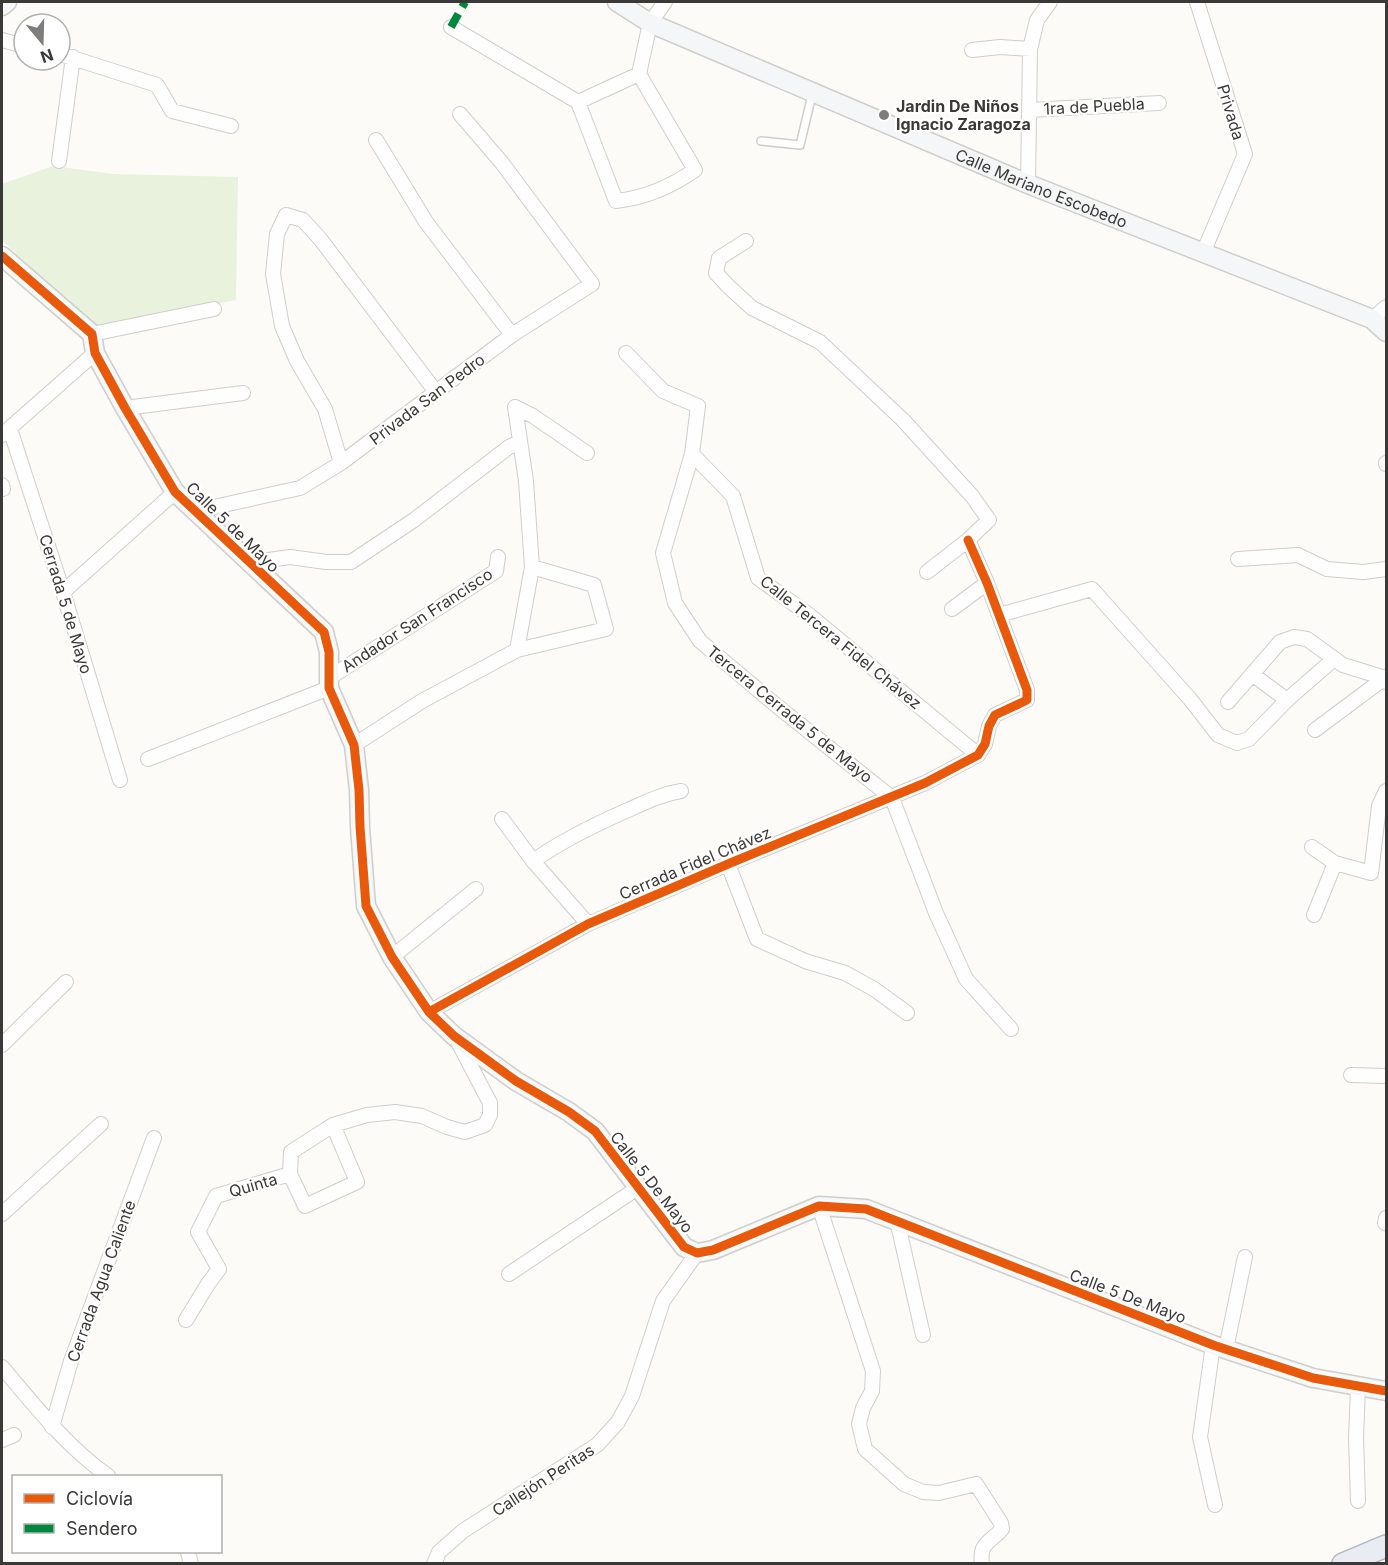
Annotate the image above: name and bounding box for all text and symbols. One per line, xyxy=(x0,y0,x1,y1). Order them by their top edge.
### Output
north arrow xyxy=(12,12,72,72)
text: N xyxy=(38,45,56,68)
street label: Privada xyxy=(1213,82,1249,142)
street label: 1ra de Puebla xyxy=(1043,93,1145,119)
place label: Jardin De Niños Ignacio Zaragoza xyxy=(896,96,1031,134)
marker: Jardin De Niños Ignacio Zaragoza xyxy=(877,108,891,122)
street label: Calle Mariano Escobedo xyxy=(952,144,1130,232)
street label: Privada San Pedro xyxy=(365,349,489,449)
street label: Calle 5 de Mayo xyxy=(182,478,284,576)
street label: Cerrada 5 de Mayo xyxy=(35,532,97,676)
street label: Andador San Francisco xyxy=(338,564,496,676)
street label: Calle Tercera Fidel Chávez xyxy=(756,571,926,713)
street label: Tercera Cerrada 5 de Mayo xyxy=(703,641,877,787)
street label: Cerrada Fidel Chávez xyxy=(616,822,774,904)
street label: Calle 5 De Mayo xyxy=(606,1127,698,1237)
street label: Quinta xyxy=(227,1169,279,1201)
street label: Cerrada Agua Caliente xyxy=(62,1197,140,1365)
street label: Calle 5 De Mayo xyxy=(1067,1265,1189,1327)
street label: Callejón Peritas xyxy=(488,1440,598,1520)
legend xyxy=(12,1475,222,1553)
text: Ciclovía xyxy=(66,1488,133,1509)
text: Sendero xyxy=(66,1518,137,1539)

